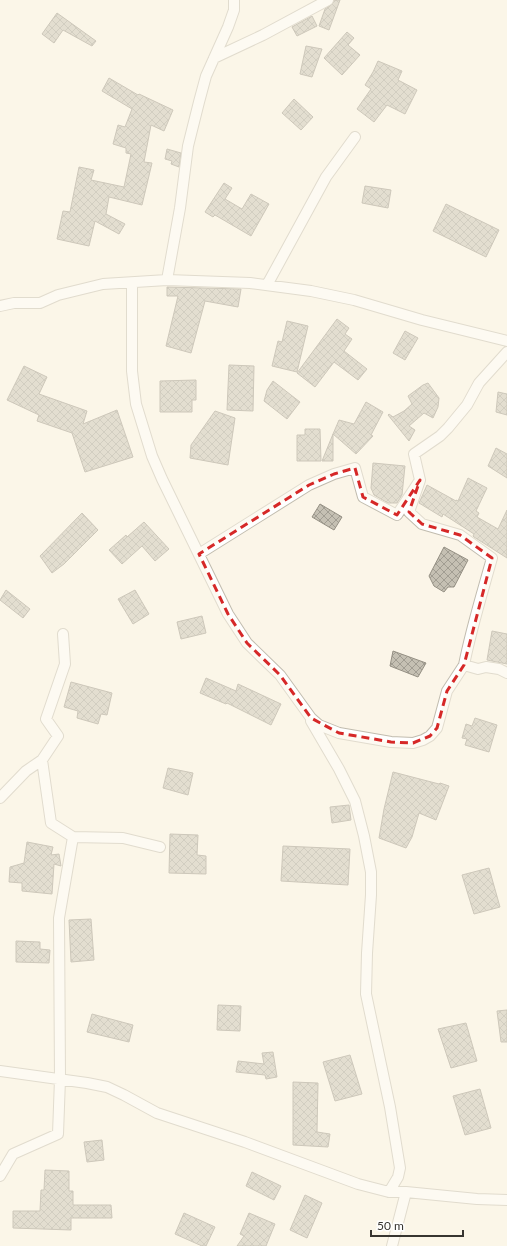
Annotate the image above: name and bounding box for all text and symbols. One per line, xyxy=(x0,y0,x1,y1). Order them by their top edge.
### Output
scale bar xyxy=(371,1212,463,1238)
text: 50 m xyxy=(377,1218,404,1233)

